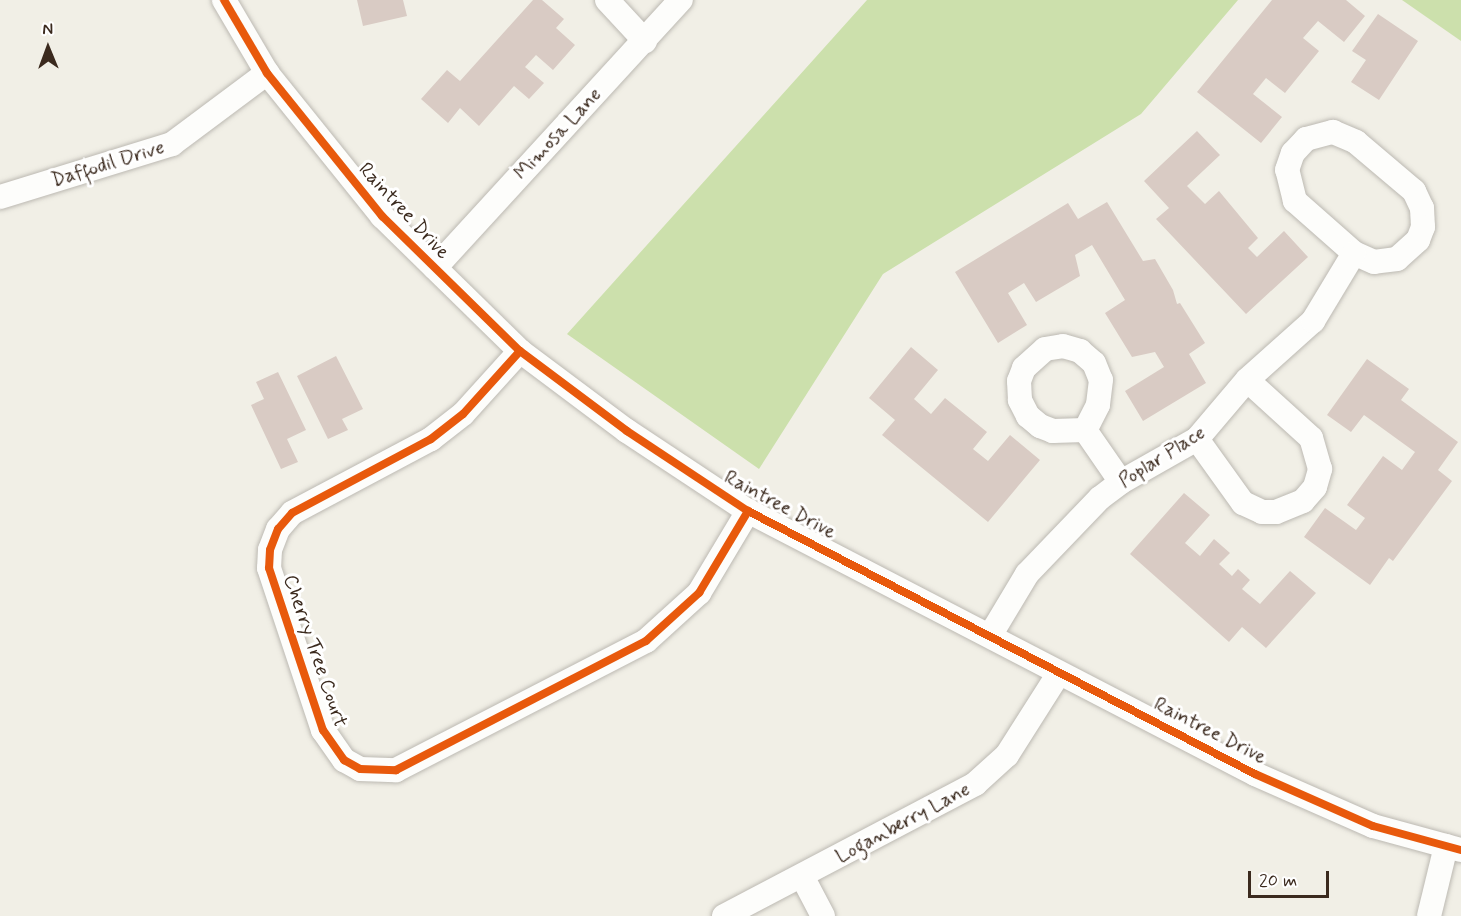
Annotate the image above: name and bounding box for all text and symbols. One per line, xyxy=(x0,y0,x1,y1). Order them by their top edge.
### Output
north arrow xyxy=(18,18,78,78)
text: N xyxy=(42,19,53,40)
street label: Mimosa Lane xyxy=(509,83,607,185)
street label: Daffodil Drive xyxy=(49,136,167,192)
street label: Raintree Drive xyxy=(353,158,455,264)
street label: Poplar Place xyxy=(1114,421,1210,493)
street label: Raintree Drive xyxy=(720,466,840,544)
street label: Cherry Tree Court xyxy=(278,573,352,729)
street label: Raintree Drive xyxy=(1150,692,1270,770)
street label: Loganberry Lane xyxy=(832,777,974,869)
scale bar xyxy=(1251,859,1332,897)
text: 20 m xyxy=(1259,869,1297,893)

